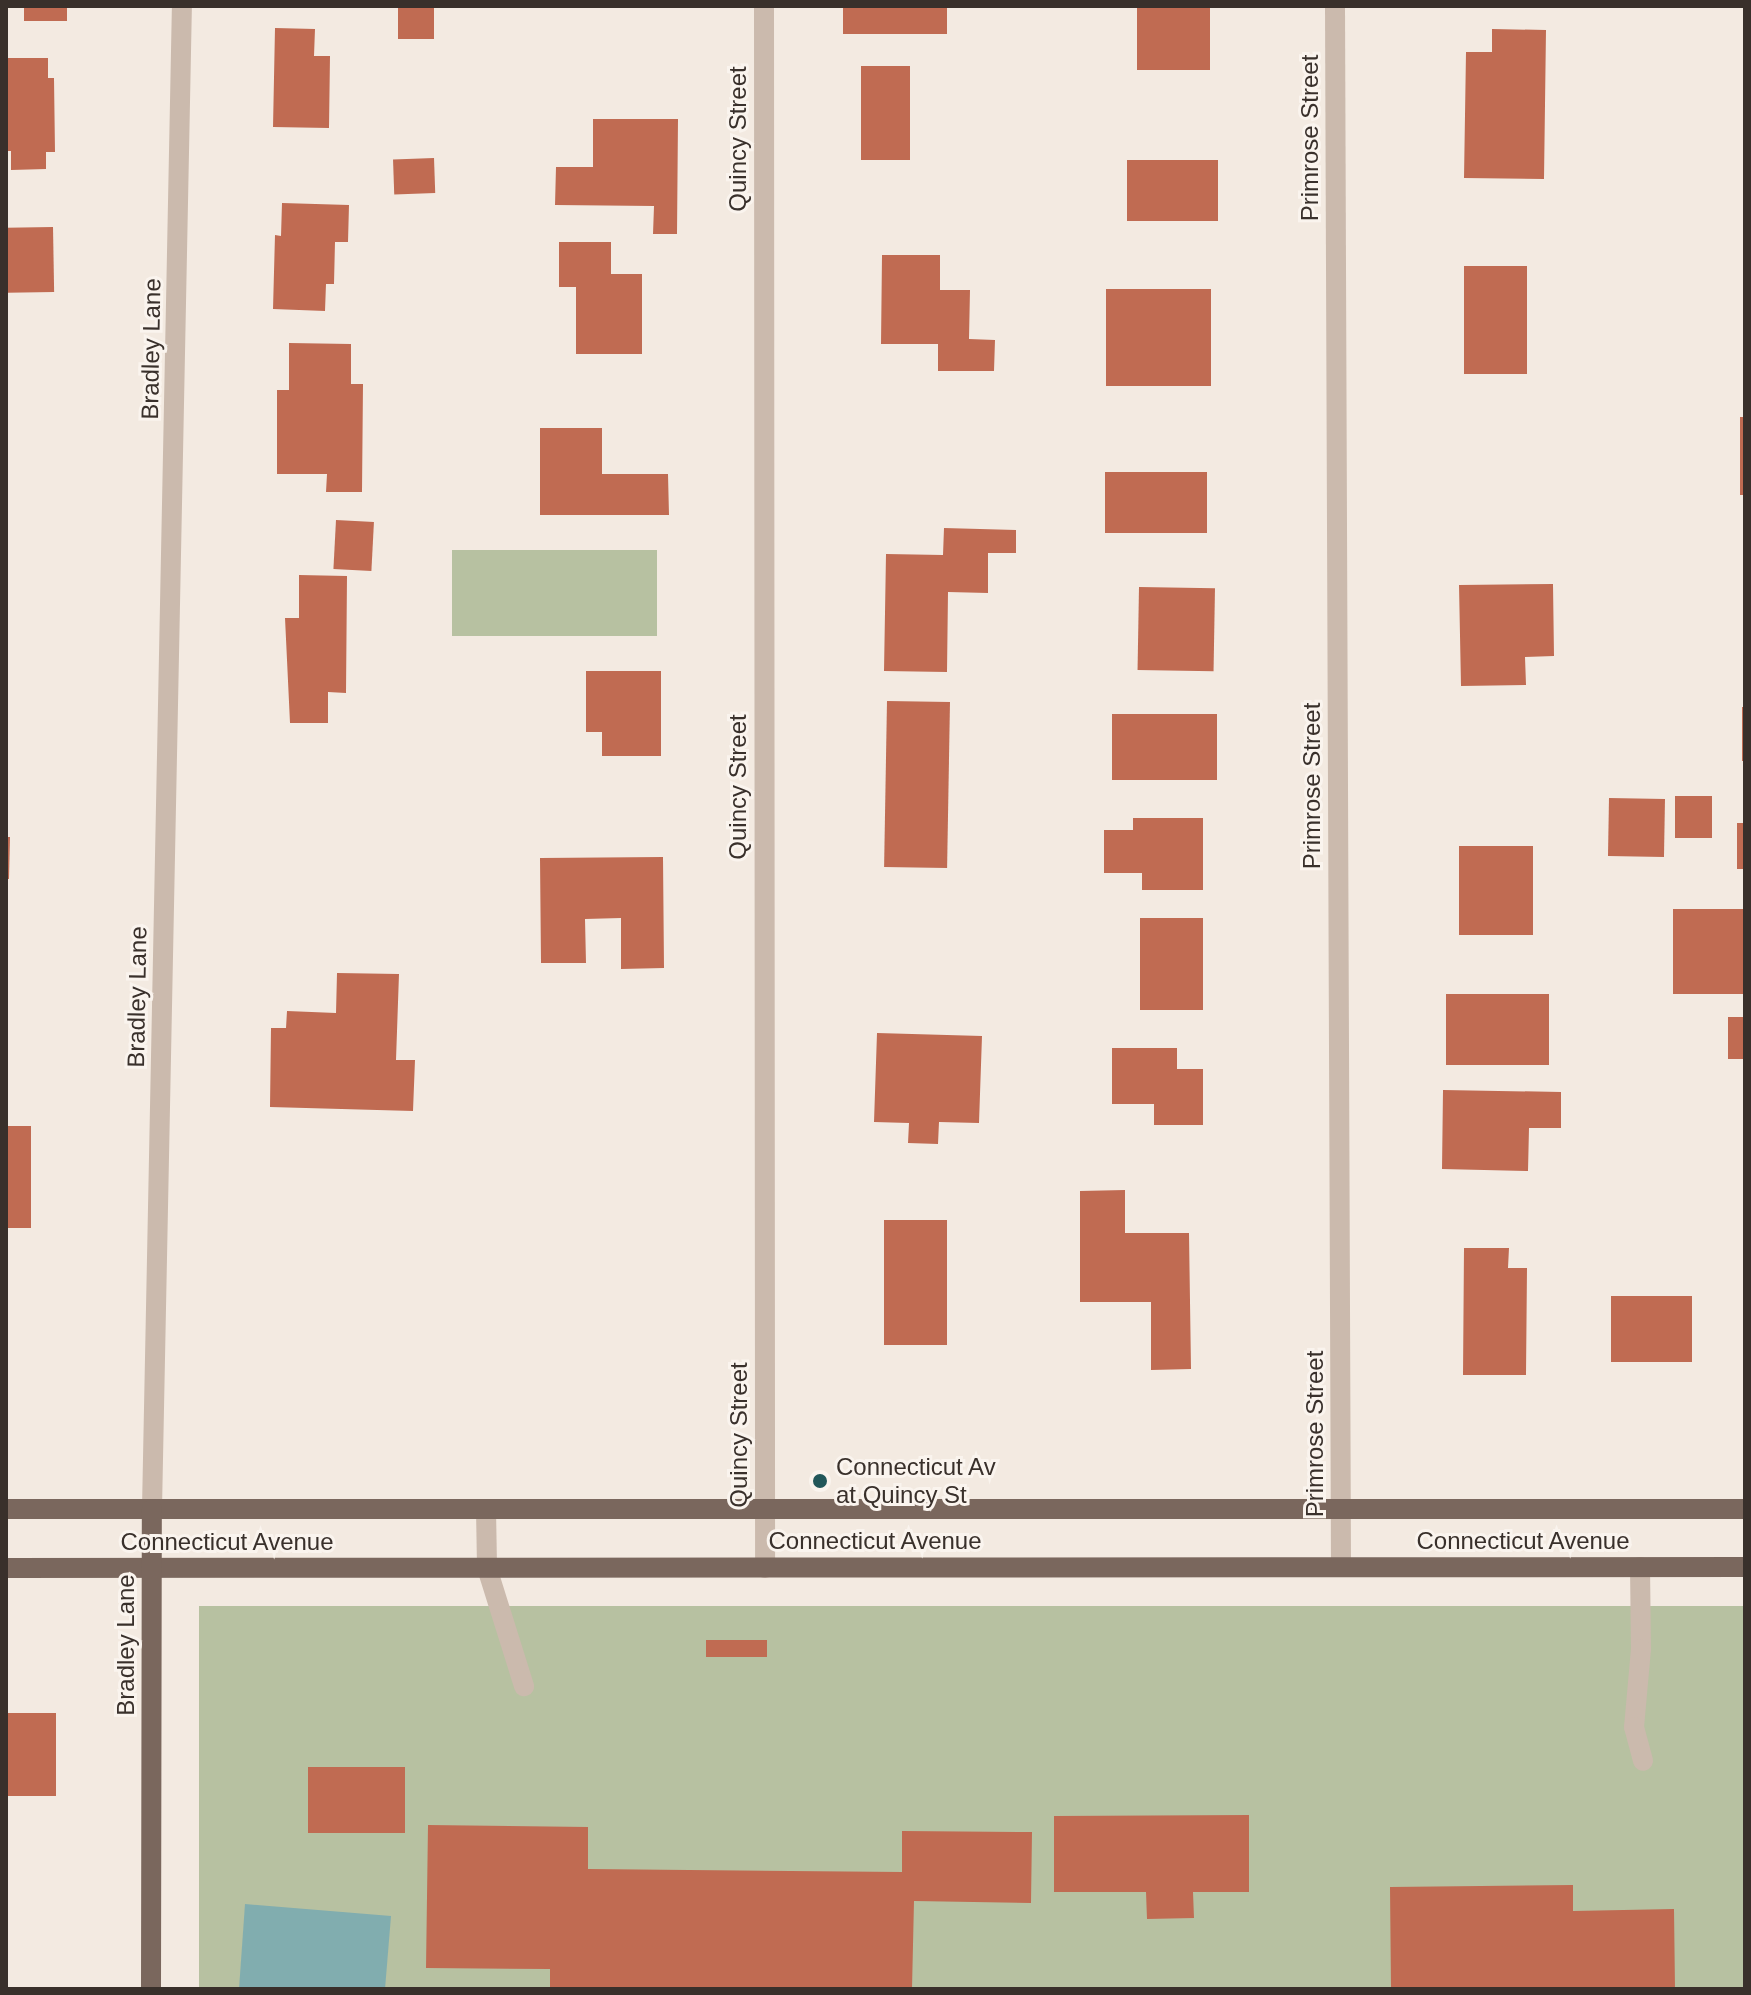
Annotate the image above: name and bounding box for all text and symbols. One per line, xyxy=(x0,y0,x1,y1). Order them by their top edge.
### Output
street label: Primrose Street xyxy=(1296,55,1324,221)
street label: Quincy Street xyxy=(724,66,752,212)
street label: Bradley Lane xyxy=(135,278,167,420)
street label: Primrose Street xyxy=(1298,703,1326,869)
street label: Quincy Street xyxy=(724,714,752,860)
street label: Bradley Lane xyxy=(121,926,153,1068)
street label: Primrose Street xyxy=(1301,1351,1329,1517)
street label: Quincy Street xyxy=(725,1362,753,1508)
place label: Connecticut Av at Quincy St xyxy=(836,1453,997,1509)
marker: Connecticut Av at Quincy St xyxy=(811,1472,829,1490)
street label: Connecticut Avenue xyxy=(768,1527,982,1555)
street label: Connecticut Avenue xyxy=(1416,1527,1630,1555)
street label: Connecticut Avenue xyxy=(120,1528,334,1556)
street label: Bradley Lane xyxy=(112,1574,140,1716)

